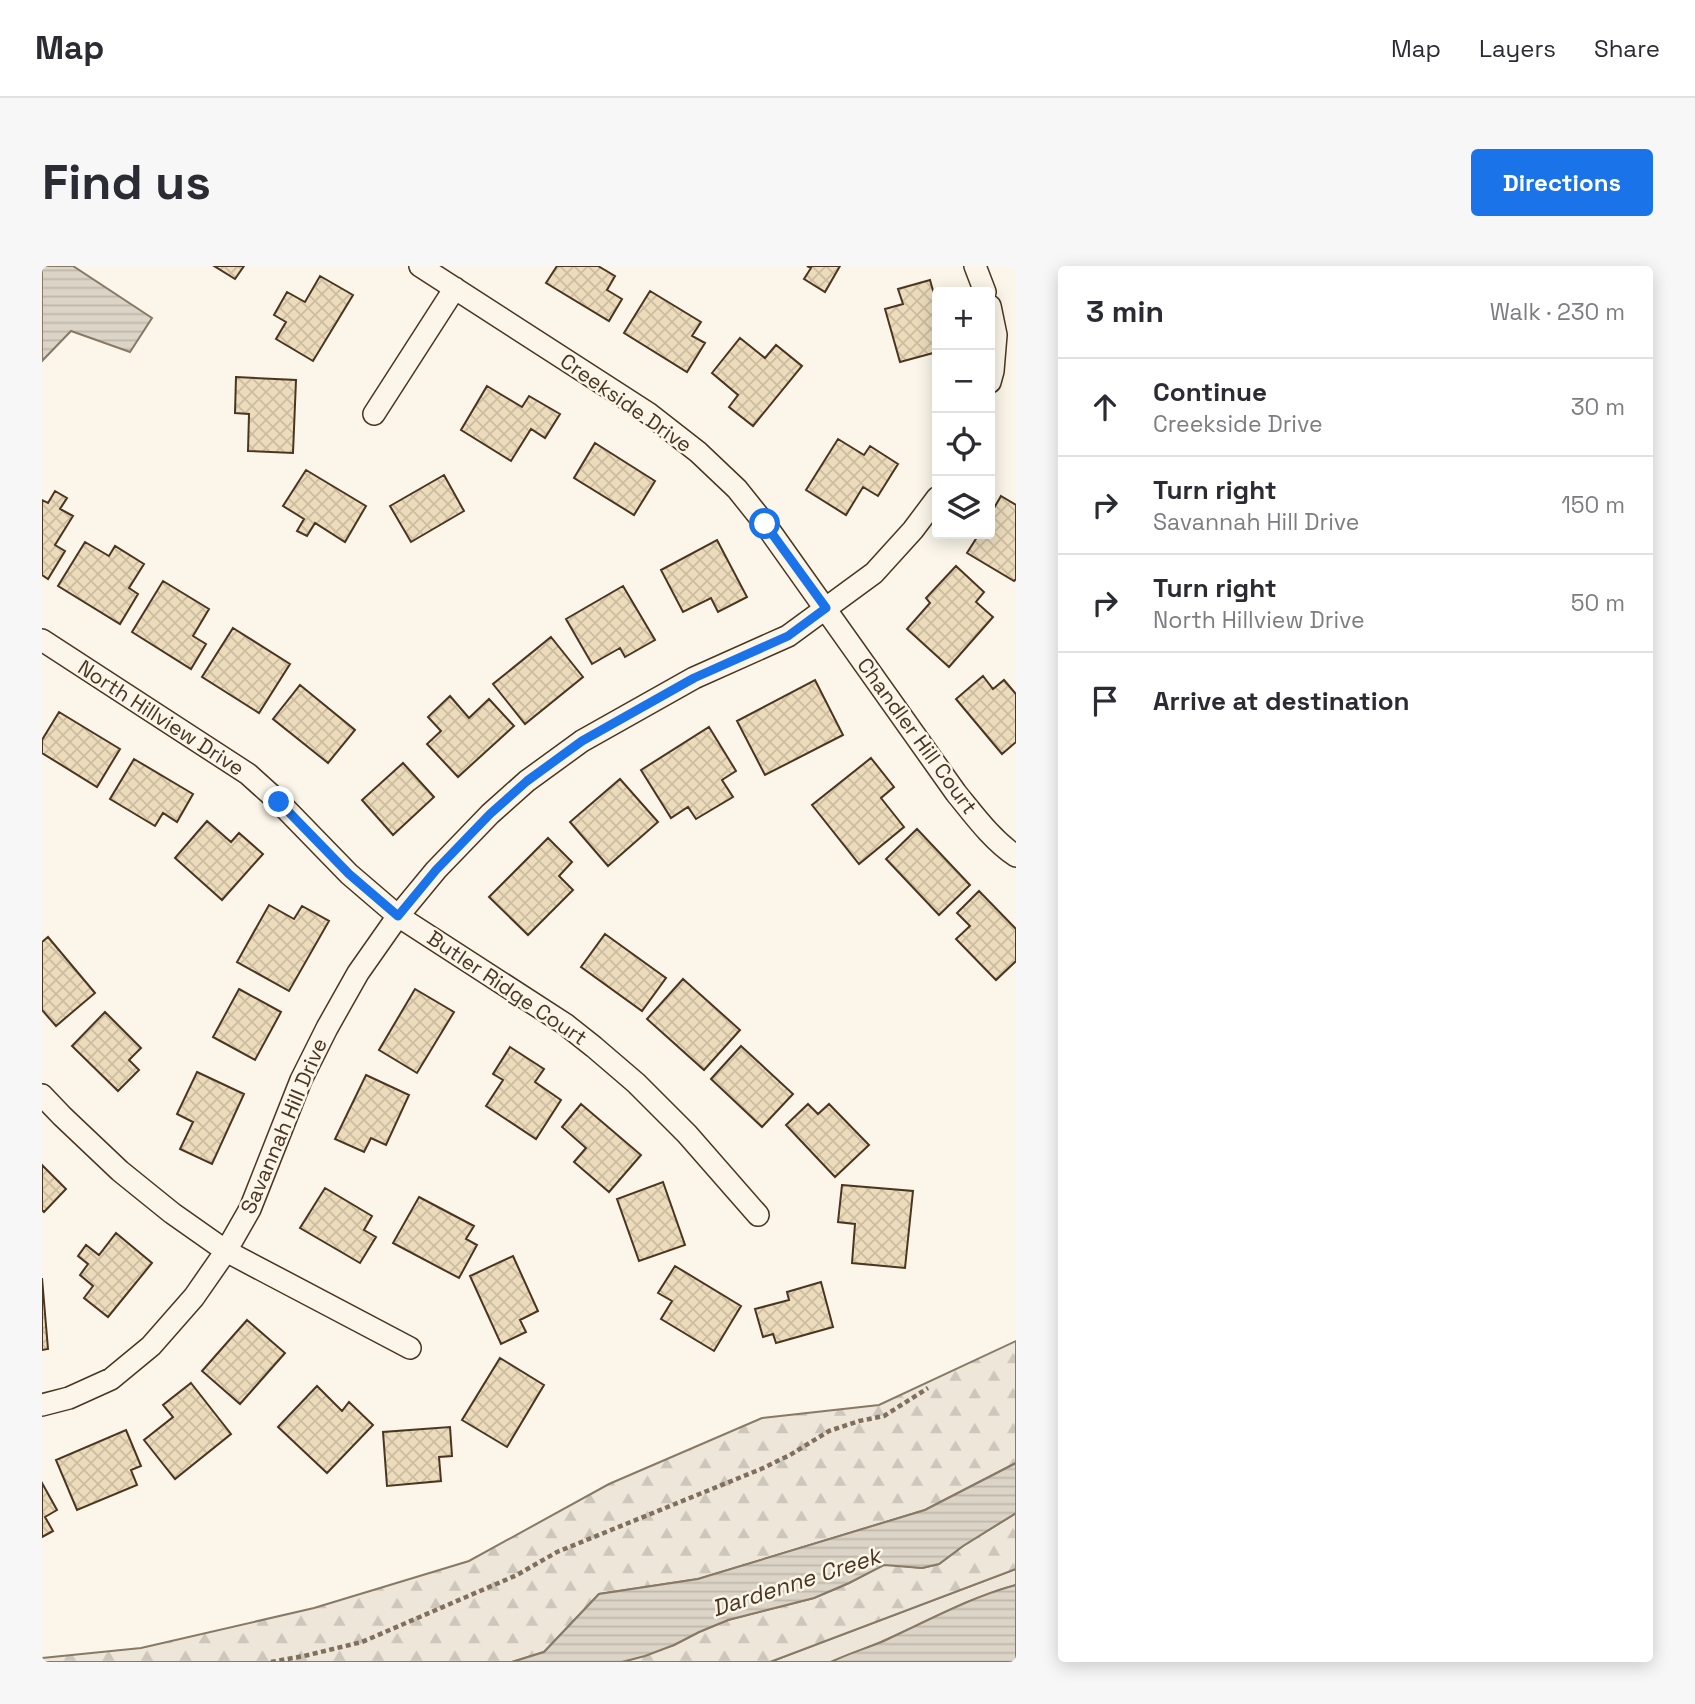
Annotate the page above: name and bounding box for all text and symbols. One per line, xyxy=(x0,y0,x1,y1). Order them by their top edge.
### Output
text: Map xyxy=(35,27,104,69)
text: Map xyxy=(1391,33,1441,64)
text: Layers xyxy=(1479,33,1556,64)
text: Share xyxy=(1594,33,1660,64)
button: Directions xyxy=(1471,149,1653,216)
text: Find us xyxy=(42,151,211,213)
map controls xyxy=(932,287,995,539)
button: + xyxy=(932,287,995,350)
text: 3 min xyxy=(1086,292,1164,331)
text: Walk · 230 m xyxy=(1490,297,1625,327)
street label: Creekside Drive xyxy=(555,347,697,458)
button: − xyxy=(932,350,995,413)
text: Continue xyxy=(1153,375,1267,409)
icon: ahead xyxy=(1086,388,1124,426)
text: 30 m xyxy=(1571,392,1625,422)
text: Creekside Drive xyxy=(1153,409,1323,439)
button: locate xyxy=(932,413,995,476)
text: Turn right xyxy=(1153,473,1277,507)
button: layers xyxy=(932,476,995,539)
icon: right xyxy=(1086,486,1124,524)
text: 150 m xyxy=(1561,490,1625,520)
text: Savannah Hill Drive xyxy=(1153,507,1359,537)
route start xyxy=(749,508,780,539)
text: Turn right xyxy=(1153,571,1277,605)
icon: right xyxy=(1086,584,1124,622)
text: 50 m xyxy=(1571,588,1625,618)
text: North Hillview Drive xyxy=(1153,605,1365,635)
street label: Chandler Hill Court xyxy=(851,652,983,819)
street label: North Hillview Drive xyxy=(73,654,250,782)
icon: arrive xyxy=(1086,682,1124,720)
text: Arrive at destination xyxy=(1153,684,1410,718)
route end xyxy=(263,786,294,817)
street label: Butler Ridge Court xyxy=(422,924,593,1051)
street label: Savannah Hill Drive xyxy=(234,1034,333,1218)
water label: Dardenne Creek xyxy=(708,1540,887,1623)

